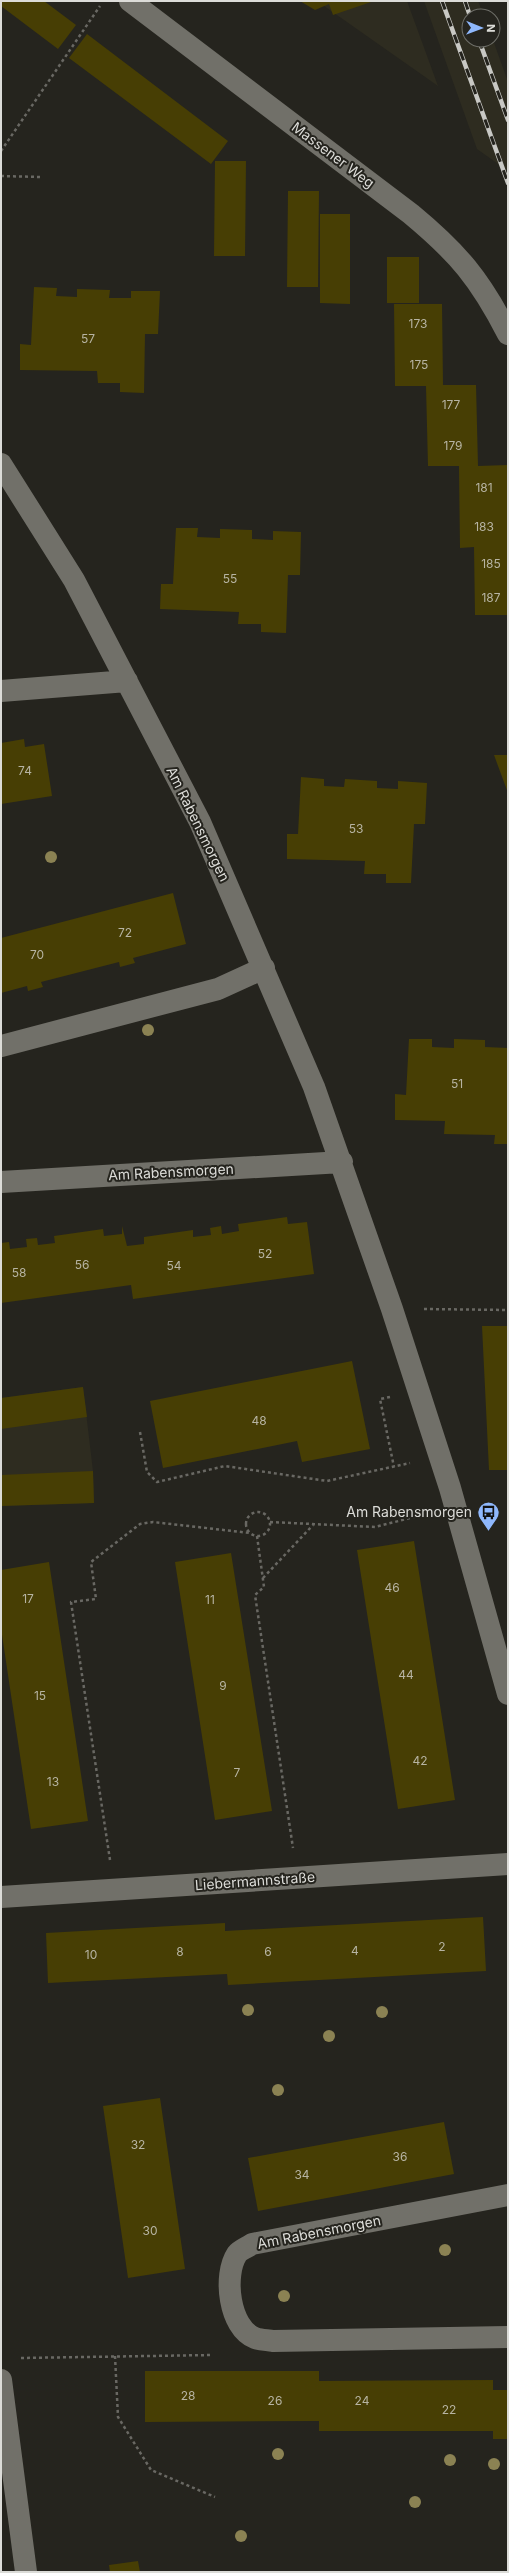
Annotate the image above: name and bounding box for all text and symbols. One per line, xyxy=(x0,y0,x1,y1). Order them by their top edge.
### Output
north arrow xyxy=(461,8,501,48)
text: N xyxy=(484,24,498,32)
street label: Massener Weg xyxy=(289,118,378,191)
house number: 173 xyxy=(409,316,427,331)
house number: 57 xyxy=(81,331,95,346)
house number: 175 xyxy=(410,357,428,372)
house number: 177 xyxy=(442,397,461,412)
house number: 179 xyxy=(444,438,463,453)
house number: 181 xyxy=(475,480,493,495)
house number: 183 xyxy=(474,519,494,534)
house number: 185 xyxy=(481,556,501,571)
house number: 55 xyxy=(223,571,237,586)
house number: 187 xyxy=(481,590,501,605)
house number: 74 xyxy=(18,763,32,778)
street label: Am Rabensmorgen xyxy=(163,764,234,884)
house number: 53 xyxy=(349,821,363,836)
house number: 72 xyxy=(118,925,132,940)
house number: 70 xyxy=(30,947,44,962)
house number: 51 xyxy=(451,1076,463,1091)
street label: Am Rabensmorgen xyxy=(108,1160,234,1183)
house number: 52 xyxy=(258,1246,272,1261)
house number: 56 xyxy=(75,1257,89,1272)
house number: 54 xyxy=(166,1258,182,1273)
house number: 58 xyxy=(12,1265,26,1280)
house number: 48 xyxy=(251,1413,267,1428)
bus stop icon: Am Rabensmorgen xyxy=(475,1499,501,1532)
place label: Am Rabensmorgen xyxy=(346,1503,472,1520)
house number: 46 xyxy=(384,1580,400,1595)
house number: 17 xyxy=(22,1591,34,1606)
house number: 11 xyxy=(205,1592,215,1607)
house number: 44 xyxy=(398,1667,414,1682)
house number: 9 xyxy=(219,1678,227,1693)
house number: 15 xyxy=(34,1688,46,1703)
house number: 42 xyxy=(412,1753,428,1768)
house number: 7 xyxy=(234,1765,241,1780)
house number: 13 xyxy=(47,1774,59,1789)
street label: Liebermannstraße xyxy=(194,1868,316,1893)
house number: 2 xyxy=(438,1939,446,1954)
house number: 4 xyxy=(351,1943,359,1958)
house number: 8 xyxy=(176,1944,184,1959)
house number: 6 xyxy=(264,1944,272,1959)
house number: 10 xyxy=(85,1947,97,1962)
house number: 32 xyxy=(131,2137,145,2152)
house number: 36 xyxy=(393,2149,407,2164)
house number: 34 xyxy=(294,2167,310,2182)
street label: Am Rabensmorgen xyxy=(256,2211,382,2252)
house number: 30 xyxy=(143,2223,157,2238)
house number: 28 xyxy=(181,2388,195,2403)
house number: 26 xyxy=(268,2393,282,2408)
house number: 24 xyxy=(355,2393,370,2408)
house number: 22 xyxy=(442,2402,456,2417)

